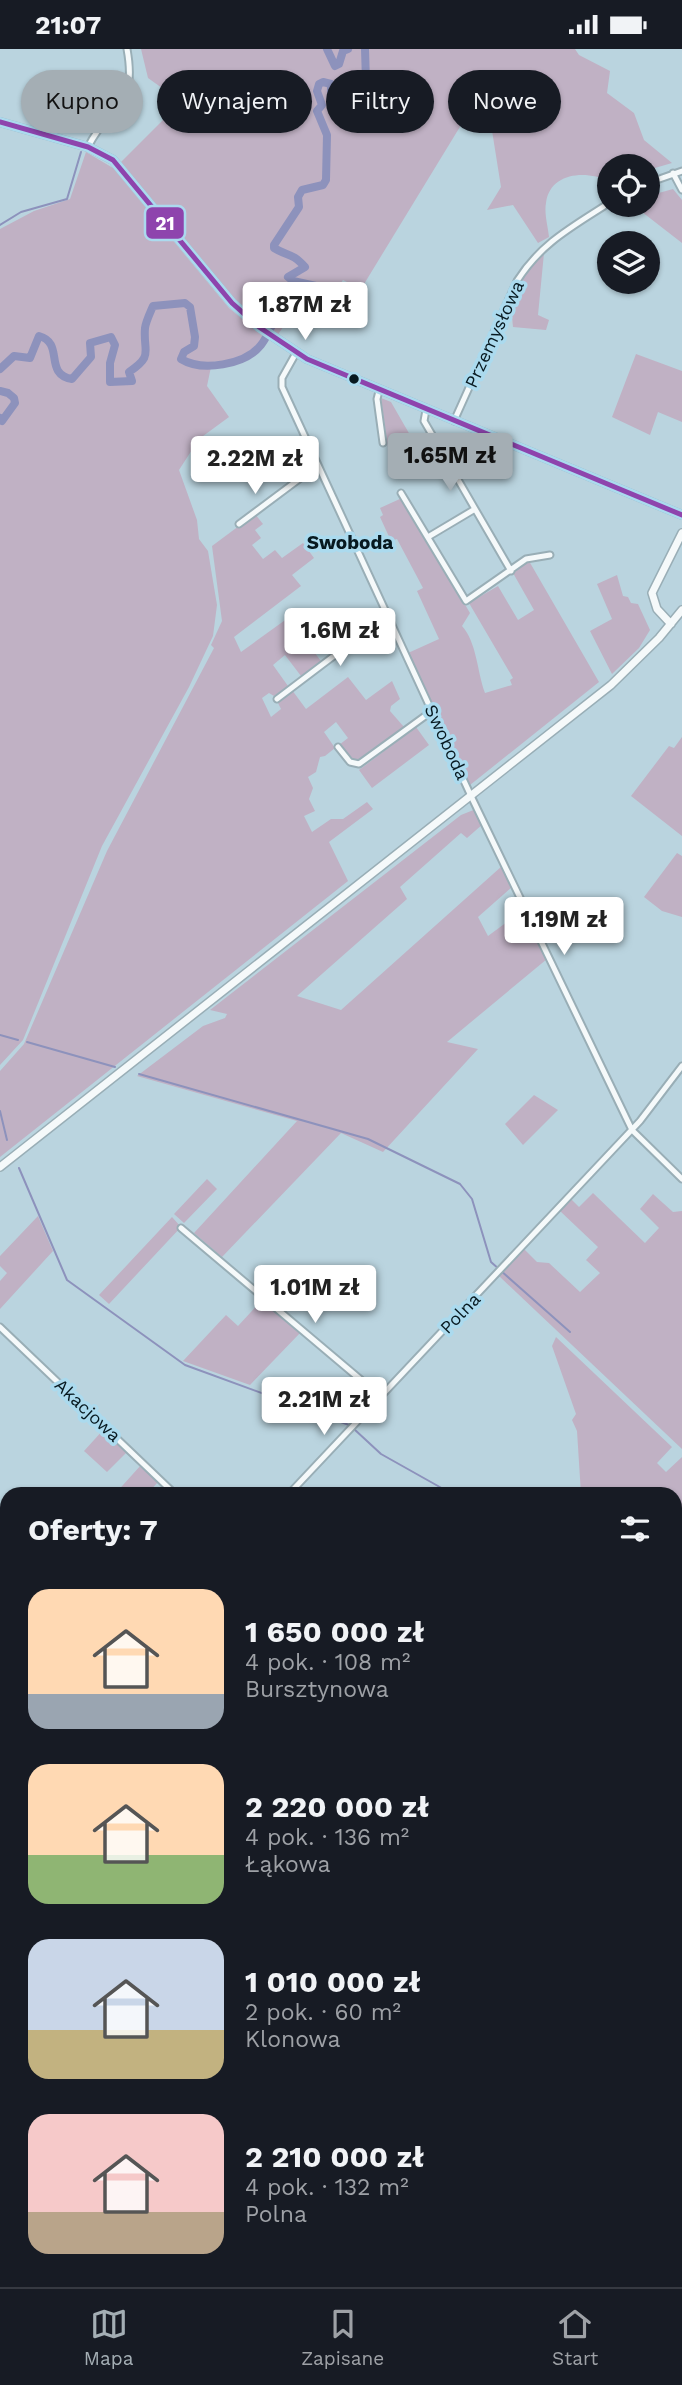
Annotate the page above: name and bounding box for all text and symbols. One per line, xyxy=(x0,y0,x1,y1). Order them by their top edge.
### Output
text: 21:07 xyxy=(35,10,101,40)
chip: Kupno xyxy=(21,70,143,133)
chip: Wynajem xyxy=(157,70,312,133)
chip: Filtry xyxy=(326,70,434,133)
chip: Nowe xyxy=(448,70,561,133)
map controls xyxy=(597,154,660,294)
button: locate xyxy=(597,154,660,217)
line badge: 21 xyxy=(145,206,185,240)
text: 21 xyxy=(155,212,175,235)
button: layers xyxy=(597,231,660,294)
street label: Przemysłowa xyxy=(460,277,528,391)
pin: 1.87M zł xyxy=(233,282,377,342)
text: 1.87M zł xyxy=(259,291,351,318)
unlabelled marker xyxy=(347,372,361,386)
pin: 1.65M zł xyxy=(378,433,522,493)
pin: 2.22M zł xyxy=(183,437,327,496)
text: 1.65M zł xyxy=(404,442,496,469)
text: 2.22M zł xyxy=(207,445,303,472)
district label: Swoboda xyxy=(307,531,393,554)
pin: 1.6M zł xyxy=(275,609,405,668)
text: 1.6M zł xyxy=(300,617,380,644)
street label: Swoboda xyxy=(420,701,474,783)
pin: 1.19M zł xyxy=(492,897,636,957)
text: 1.19M zł xyxy=(521,906,607,933)
pin: 1.01M zł xyxy=(243,1265,387,1325)
text: 1.01M zł xyxy=(270,1274,360,1301)
street label: Polna xyxy=(436,1288,484,1338)
street label: Akacjowa xyxy=(51,1374,125,1446)
pin: 2.21M zł xyxy=(252,1377,396,1437)
text: 2.21M zł xyxy=(278,1386,370,1413)
icon: filters xyxy=(616,1510,654,1548)
text: Oferty: 7 xyxy=(28,1512,158,1547)
text: 1 650 000 zł xyxy=(245,1614,424,1649)
icon: home xyxy=(84,1617,168,1701)
text: 4 pok. · 108 m² xyxy=(245,1649,410,1676)
text: Bursztynowa xyxy=(245,1676,389,1703)
text: 2 220 000 zł xyxy=(245,1789,429,1824)
icon: home xyxy=(84,1792,168,1876)
text: 4 pok. · 136 m² xyxy=(245,1824,409,1851)
text: Łąkowa xyxy=(245,1851,331,1878)
text: 1 010 000 zł xyxy=(245,1964,421,1999)
icon: home xyxy=(84,1967,168,2051)
text: 2 pok. · 60 m² xyxy=(245,1999,401,2026)
text: Klonowa xyxy=(245,2026,341,2053)
text: 2 210 000 zł xyxy=(245,2139,424,2174)
icon: home xyxy=(84,2142,168,2226)
text: 4 pok. · 132 m² xyxy=(245,2174,409,2201)
text: Polna xyxy=(245,2201,307,2228)
tab: Mapa xyxy=(84,2305,133,2370)
tab: Zapisane xyxy=(301,2305,384,2370)
tab: Start xyxy=(552,2305,598,2370)

